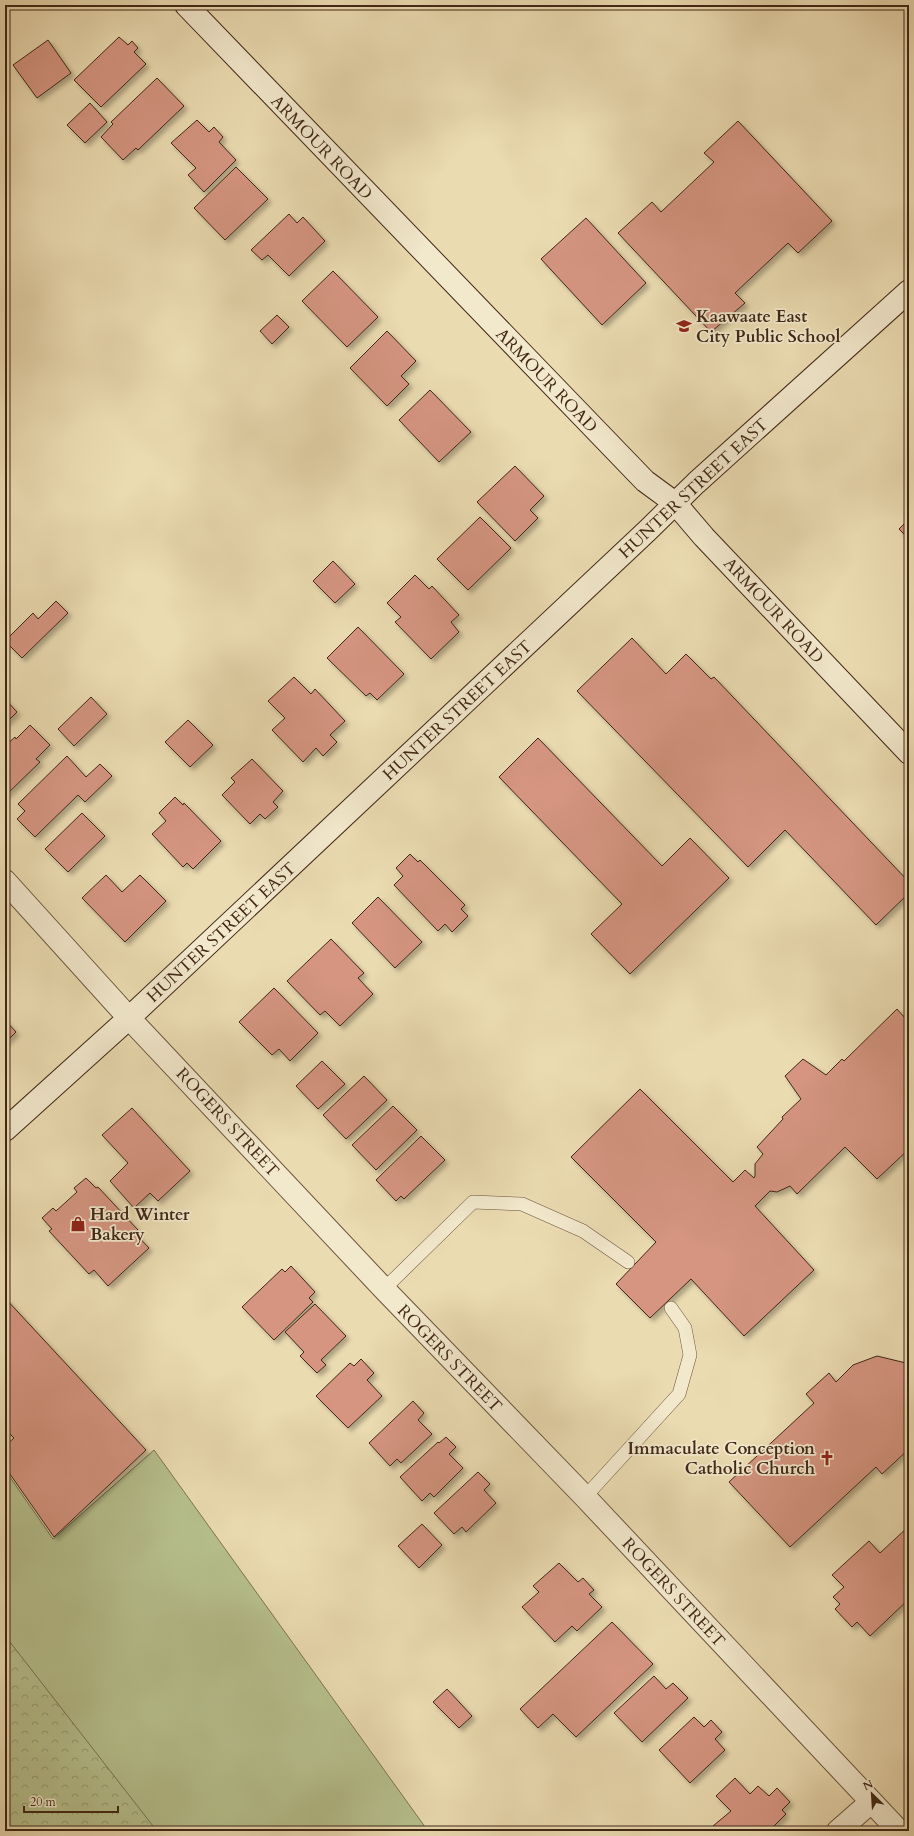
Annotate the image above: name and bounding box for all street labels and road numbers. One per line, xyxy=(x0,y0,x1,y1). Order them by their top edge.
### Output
street label: ARMOUR ROAD xyxy=(266,90,378,205)
street label: ARMOUR ROAD xyxy=(491,323,603,438)
street label: HUNTER STREET EAST xyxy=(614,413,773,564)
street label: ARMOUR ROAD xyxy=(718,552,829,668)
street label: HUNTER STREET EAST xyxy=(378,635,537,786)
street label: HUNTER STREET EAST xyxy=(142,857,301,1008)
street label: ROGERS STREET xyxy=(171,1063,284,1182)
street label: ROGERS STREET xyxy=(392,1299,507,1417)
street label: ROGERS STREET xyxy=(617,1533,730,1652)

